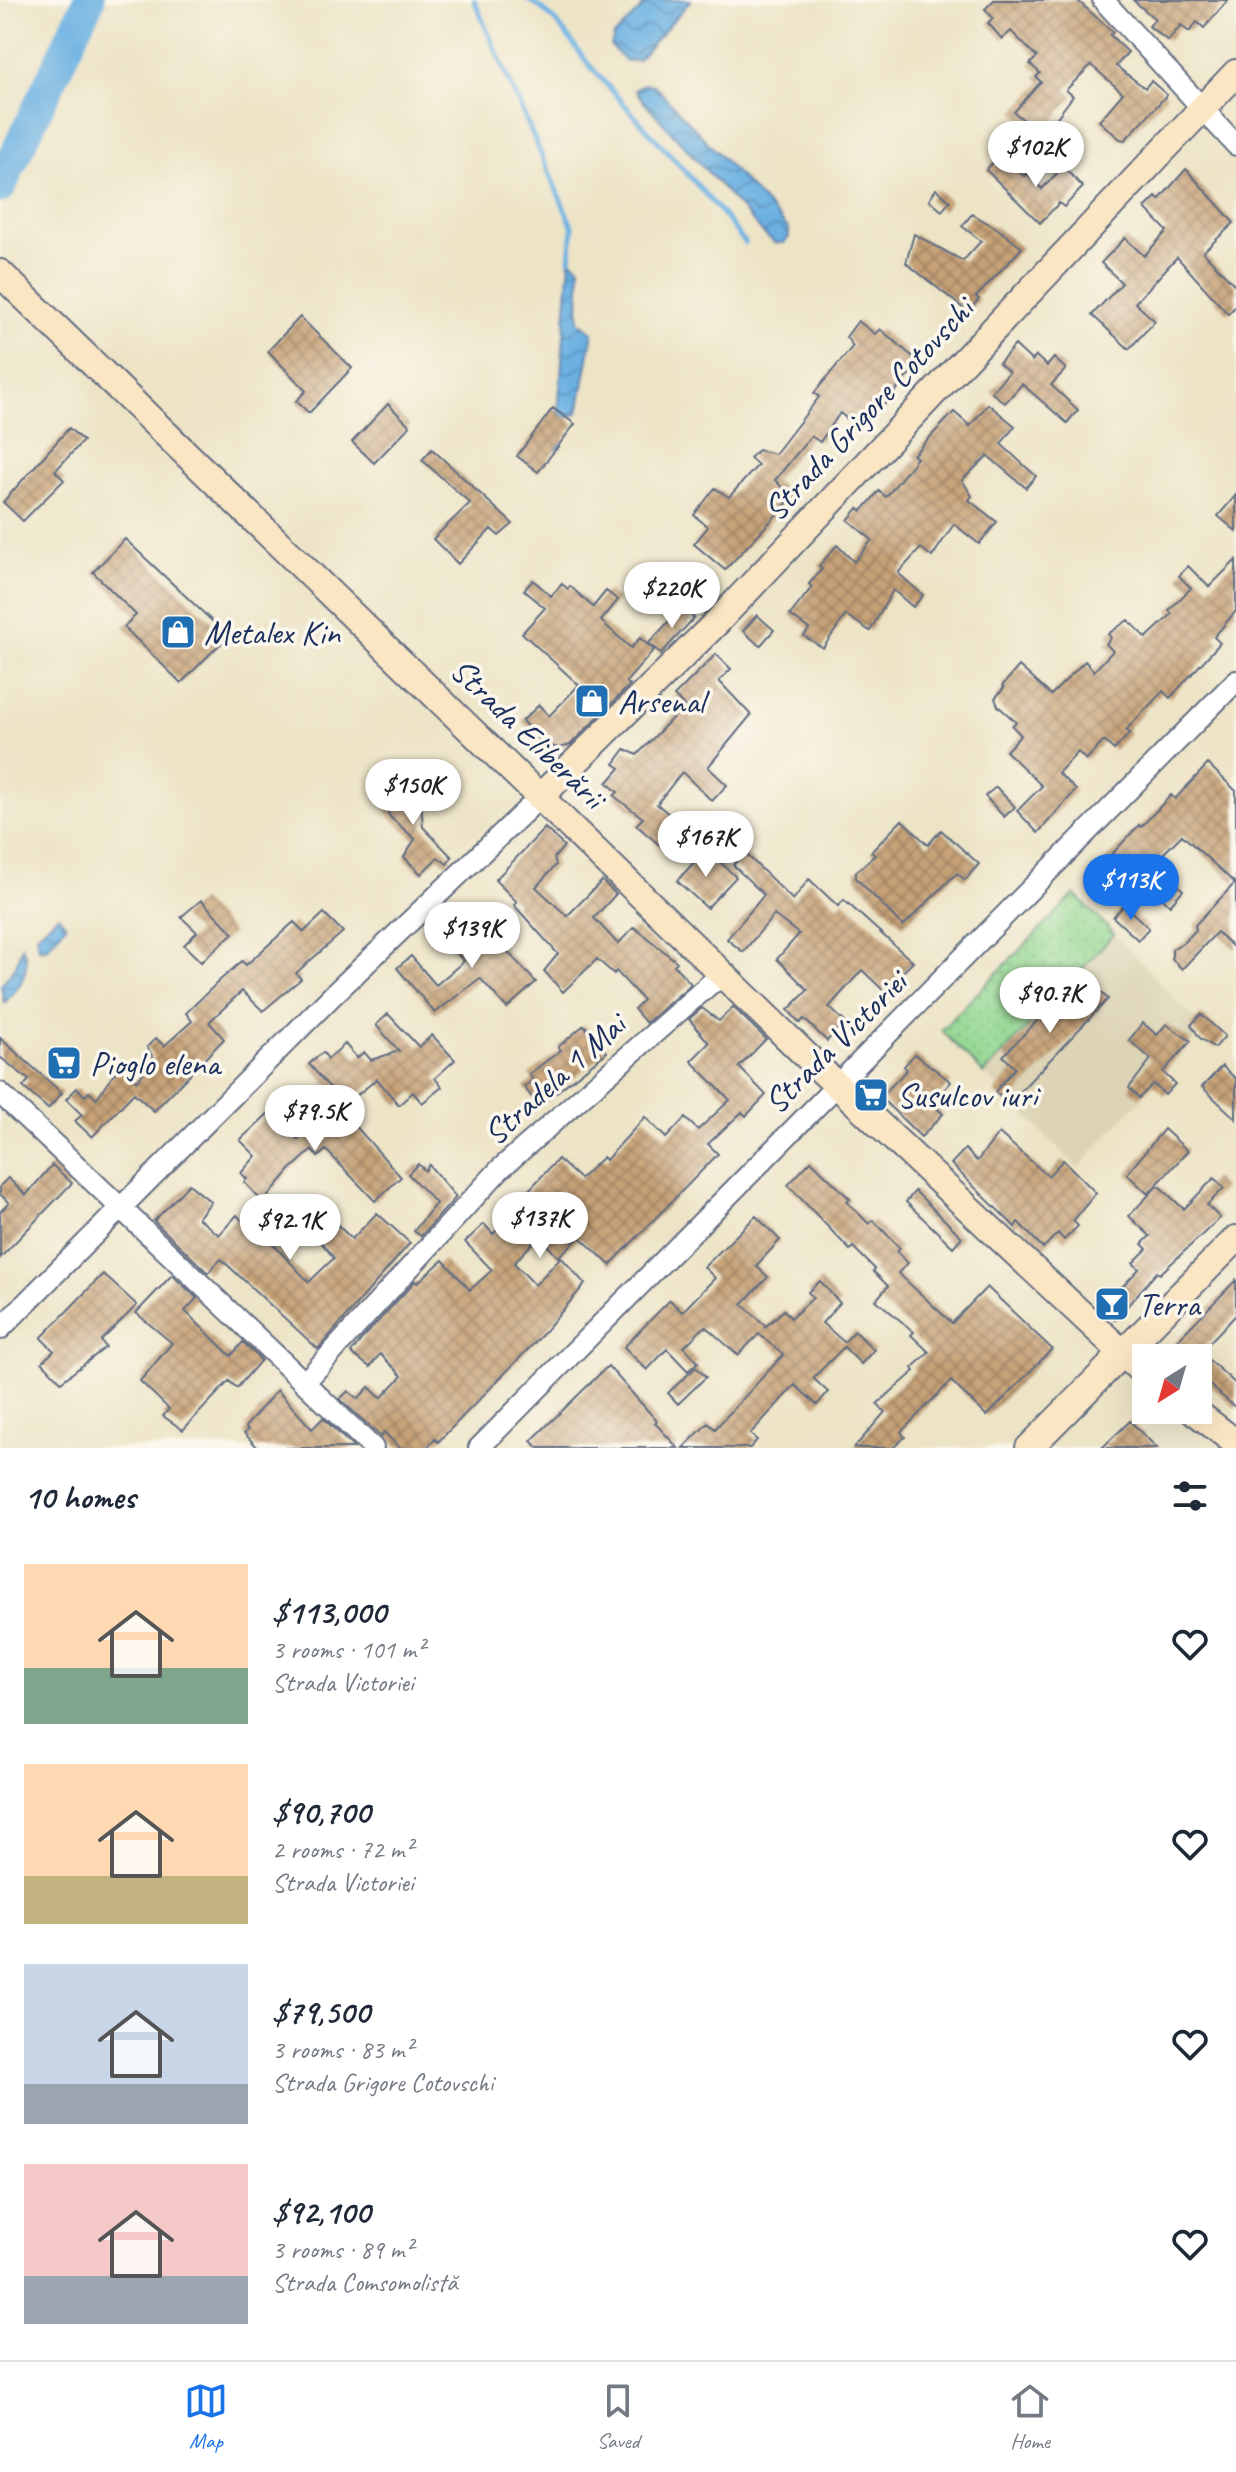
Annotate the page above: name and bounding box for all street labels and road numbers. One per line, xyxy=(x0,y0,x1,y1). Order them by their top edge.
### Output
street label: Strada Grigore Cotovschi xyxy=(754,286,985,530)
street label: Strada Eliberării xyxy=(442,648,617,820)
street label: Strada Victoriei xyxy=(754,959,918,1123)
street label: Stradela 1 Mai xyxy=(474,1001,637,1154)

